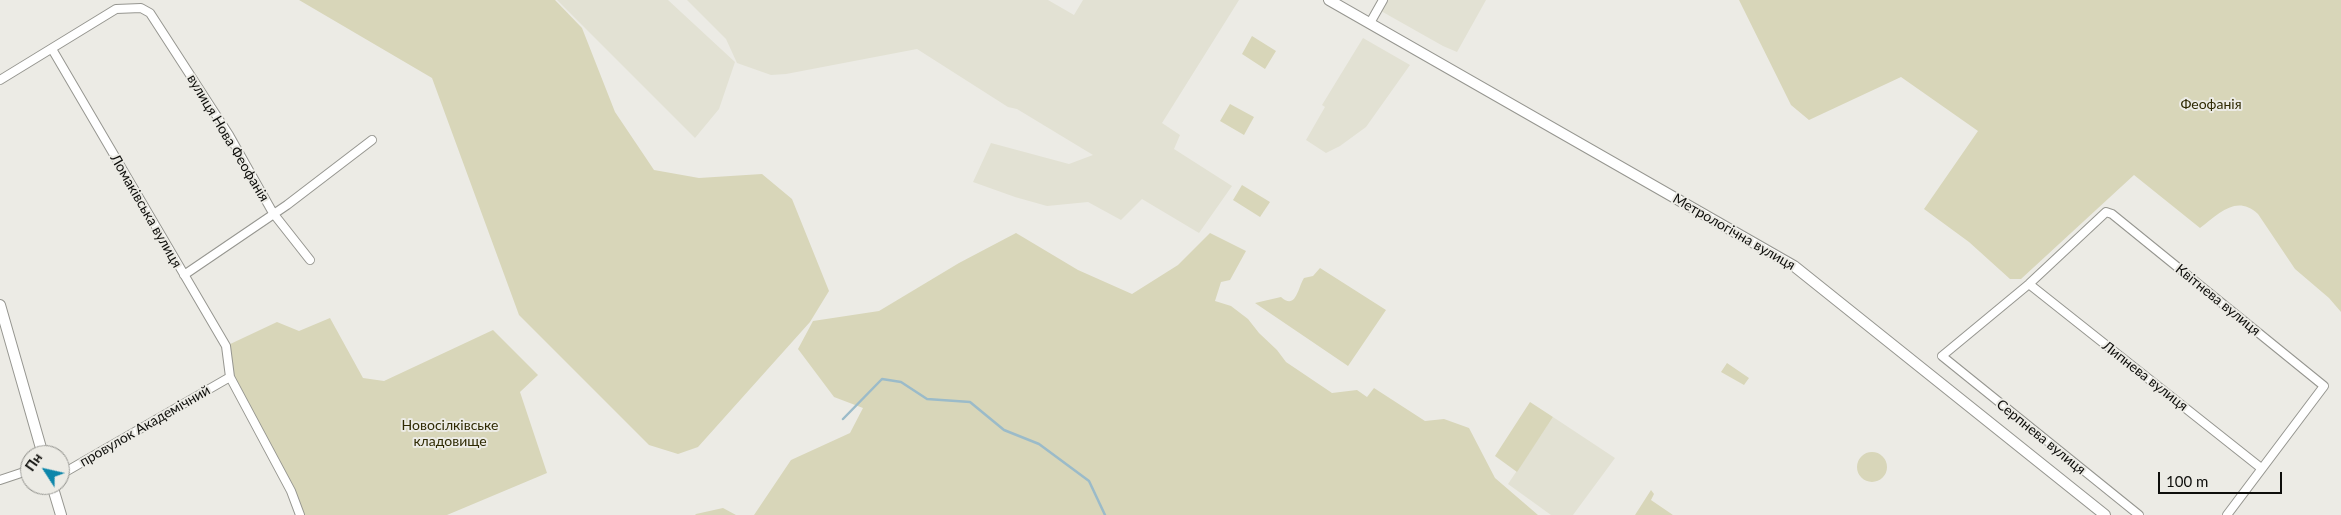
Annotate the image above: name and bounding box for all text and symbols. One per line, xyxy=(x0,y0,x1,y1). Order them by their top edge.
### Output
street label: вулиця Нова Феофанія xyxy=(183,71,273,205)
park label: Феофанія xyxy=(2180,96,2242,112)
street label: Ломаківська вулиця xyxy=(107,151,185,271)
street label: Метрологічна вулиця xyxy=(1670,190,1798,274)
street label: Квітнева вулиця xyxy=(2172,261,2264,339)
street label: Липнева вулиця xyxy=(2099,337,2191,415)
street label: провулок Академічний xyxy=(77,382,213,470)
street label: Серпнева вулиця xyxy=(1993,396,2089,478)
park label: Новосілківське кладовище xyxy=(402,417,498,450)
north arrow xyxy=(20,445,70,495)
text: Пн xyxy=(21,449,45,474)
scale bar xyxy=(2161,462,2285,494)
text: 100 m xyxy=(2166,472,2208,490)

